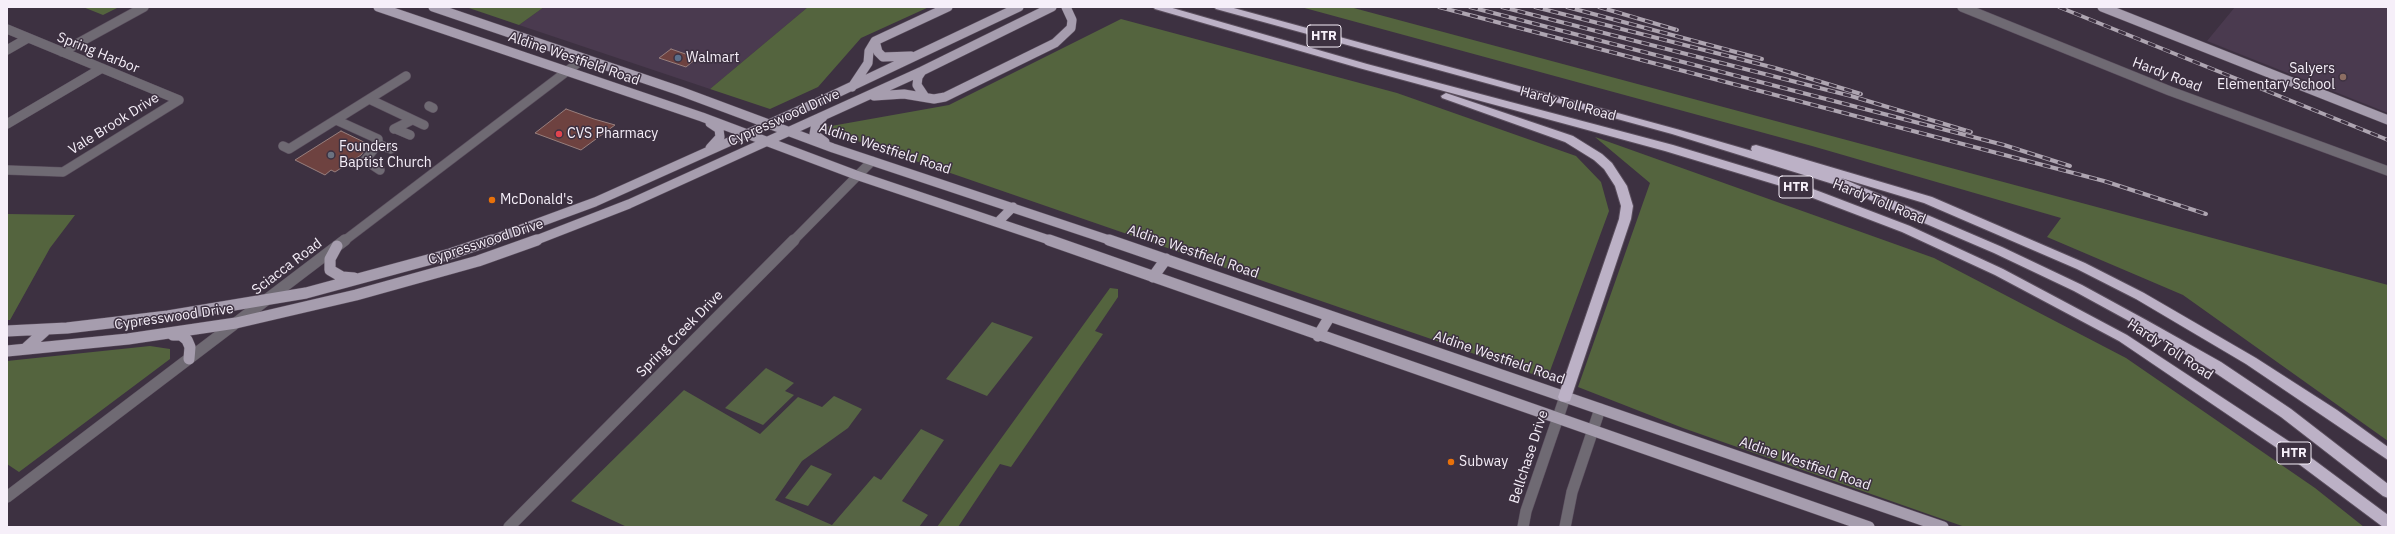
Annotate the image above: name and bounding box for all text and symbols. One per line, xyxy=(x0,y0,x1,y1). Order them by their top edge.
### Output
road number: HTR xyxy=(1307,25,1341,47)
street label: Spring Harbor xyxy=(54,29,142,77)
street label: Aldine Westfield Road xyxy=(506,29,642,89)
place label: Walmart xyxy=(686,50,739,66)
marker: Walmart xyxy=(673,53,683,63)
street label: Hardy Road xyxy=(2130,54,2204,96)
place label: Salyers Elementary School xyxy=(2217,61,2335,94)
marker: Salyers Elementary School xyxy=(2338,72,2348,82)
street label: Hardy Toll Road xyxy=(1518,83,1618,125)
street label: Cypresswood Drive xyxy=(726,86,842,150)
street label: Vale Brook Drive xyxy=(66,89,162,159)
street label: Aldine Westfield Road xyxy=(817,120,953,178)
place label: CVS Pharmacy xyxy=(567,126,658,142)
marker: CVS Pharmacy xyxy=(554,129,564,139)
place label: Founders Baptist Church xyxy=(339,139,432,172)
marker: Founders Baptist Church xyxy=(326,150,336,160)
road number: HTR xyxy=(1779,176,1813,198)
street label: Hardy Toll Road xyxy=(1830,176,1928,228)
place label: McDonald's xyxy=(500,192,573,208)
marker: McDonald's xyxy=(487,195,497,205)
street label: Cypresswood Drive xyxy=(426,215,546,269)
street label: Aldine Westfield Road xyxy=(1125,222,1261,282)
street label: Sciacca Road xyxy=(249,235,325,299)
street label: Spring Creek Drive xyxy=(633,287,727,381)
street label: Cypresswood Drive xyxy=(113,300,235,334)
street label: Hardy Toll Road xyxy=(2124,316,2216,384)
street label: Aldine Westfield Road xyxy=(1431,328,1567,388)
street label: Bellchase Drive xyxy=(1506,408,1552,506)
street label: Aldine Westfield Road xyxy=(1737,434,1873,494)
road number: HTR xyxy=(2277,442,2311,464)
place label: Subway xyxy=(1459,454,1508,470)
marker: Subway xyxy=(1446,457,1456,467)

